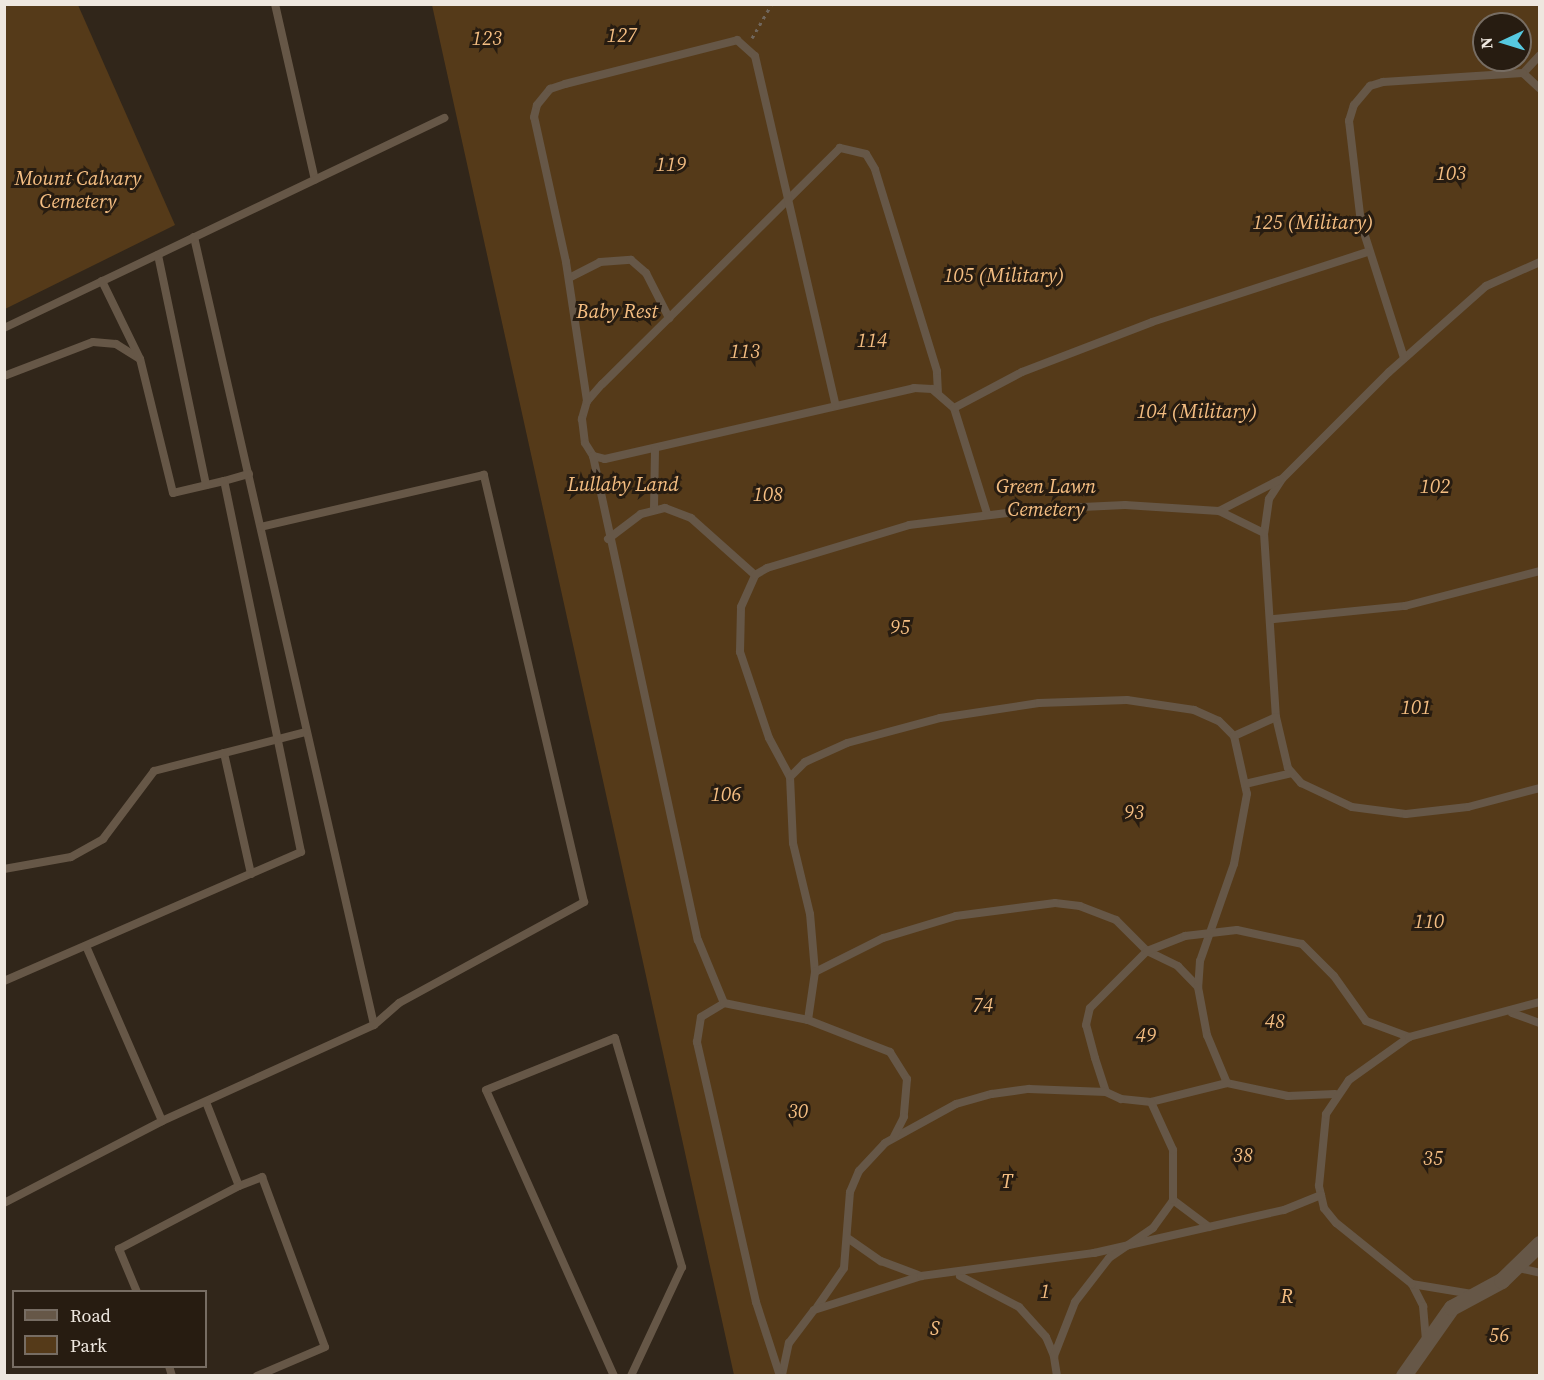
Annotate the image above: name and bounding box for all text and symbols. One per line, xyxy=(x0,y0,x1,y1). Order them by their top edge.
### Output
north arrow xyxy=(1472,12,1532,72)
park label: 127 xyxy=(607,23,637,47)
park label: 123 xyxy=(472,26,502,50)
text: N xyxy=(1475,37,1497,50)
park label: 119 xyxy=(656,152,686,176)
park label: 103 xyxy=(1436,161,1466,185)
park label: Mount Calvary Cemetery xyxy=(15,166,141,213)
park label: 125 (Military) xyxy=(1252,210,1374,234)
park label: 105 (Military) xyxy=(943,263,1065,287)
park label: Baby Rest xyxy=(576,299,658,323)
park label: 114 xyxy=(857,328,887,352)
park label: 113 xyxy=(730,339,760,363)
park label: 104 (Military) xyxy=(1136,399,1258,423)
park label: Lullaby Land xyxy=(567,472,679,496)
park label: 102 xyxy=(1420,474,1450,498)
park label: Green Lawn Cemetery xyxy=(996,475,1096,522)
park label: 108 xyxy=(753,482,783,506)
park label: 95 xyxy=(890,615,910,639)
park label: 101 xyxy=(1401,695,1431,719)
park label: 106 xyxy=(711,782,741,806)
park label: 93 xyxy=(1124,800,1144,824)
park label: 110 xyxy=(1414,909,1444,933)
park label: 74 xyxy=(973,993,993,1017)
park label: 48 xyxy=(1265,1009,1285,1033)
park label: 49 xyxy=(1136,1023,1156,1047)
park label: 30 xyxy=(788,1099,808,1123)
park label: 38 xyxy=(1233,1143,1253,1167)
park label: 35 xyxy=(1423,1146,1443,1170)
park label: T xyxy=(1001,1169,1013,1193)
park label: 1 xyxy=(1040,1279,1050,1303)
park label: R xyxy=(1281,1284,1293,1308)
legend xyxy=(12,1290,207,1368)
text: Road xyxy=(70,1303,111,1328)
park label: S xyxy=(930,1316,940,1340)
park label: 56 xyxy=(1489,1323,1509,1347)
text: Park xyxy=(70,1333,107,1358)

